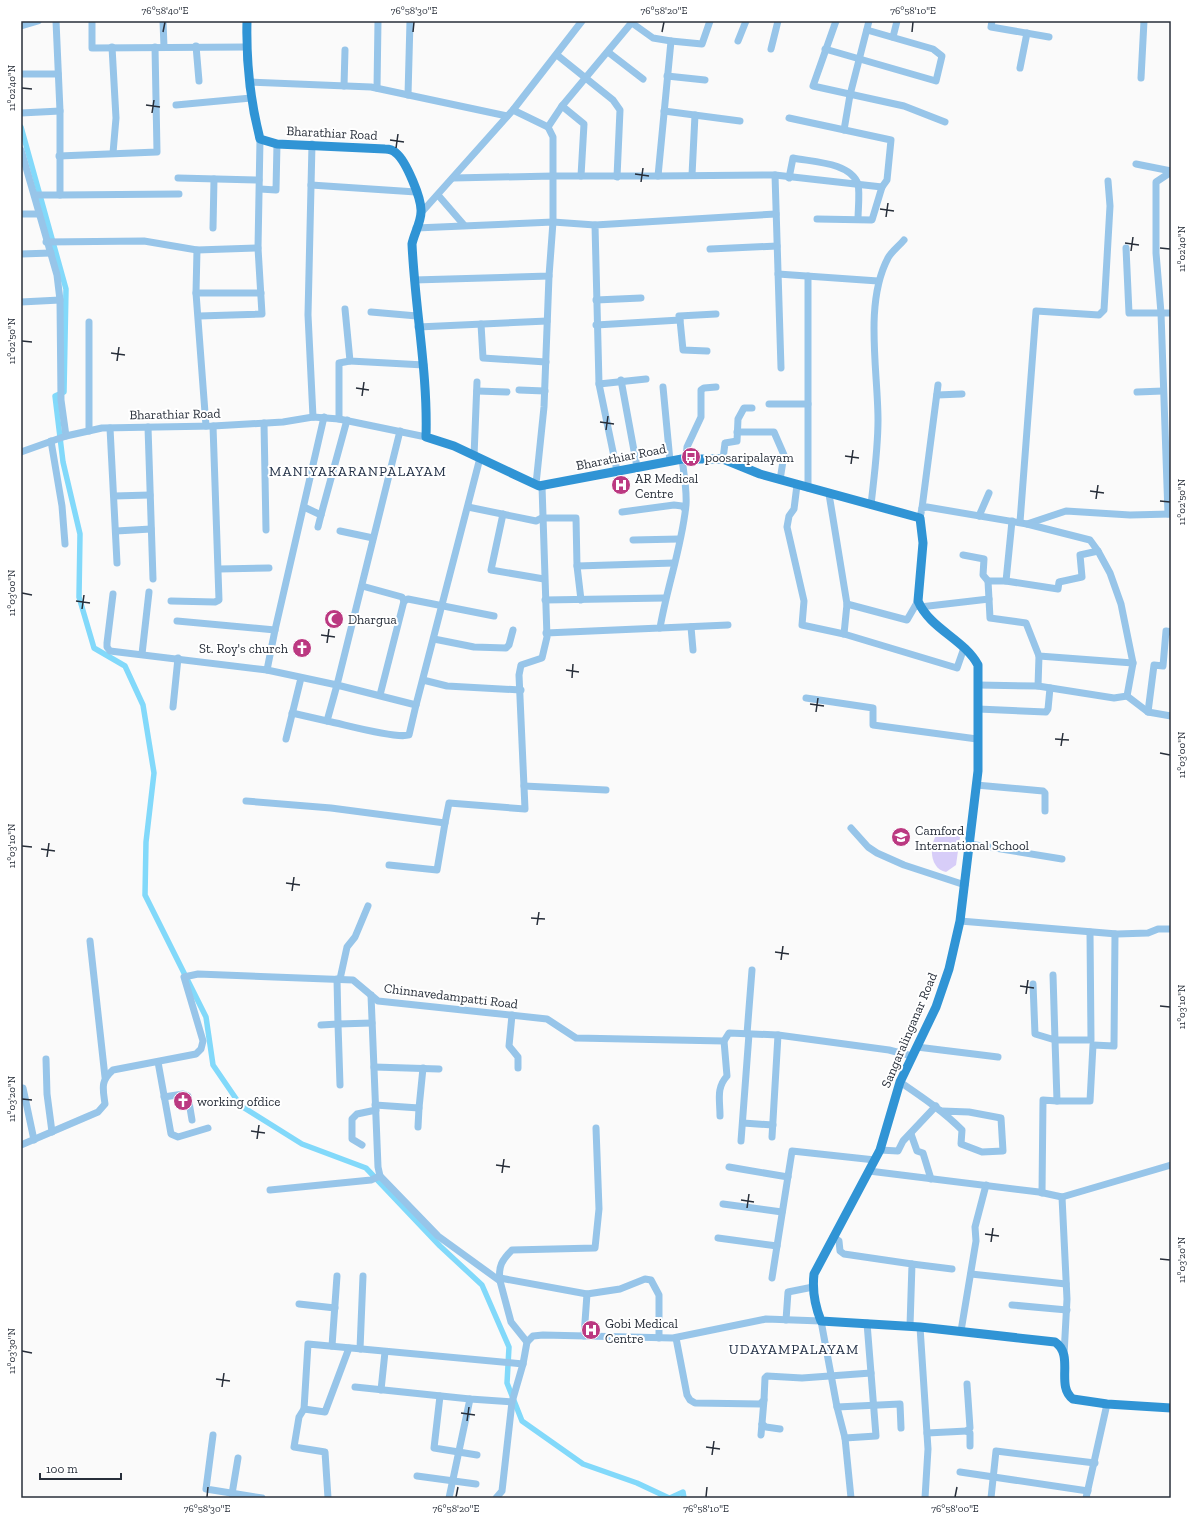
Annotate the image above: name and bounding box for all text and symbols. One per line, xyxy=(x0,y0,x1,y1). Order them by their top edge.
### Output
text: 76°58'40"E xyxy=(142,5,188,17)
text: 76°58'30"E xyxy=(391,5,437,17)
text: 76°58'20"E xyxy=(641,5,688,17)
text: 76°58'10"E xyxy=(890,5,936,17)
text: 11°02'40"N xyxy=(6,64,18,111)
street label: Bharathiar Road xyxy=(286,123,378,143)
text: 11°02'40"N xyxy=(1176,225,1188,272)
text: 11°02'50"N xyxy=(6,317,18,364)
street label: Bharathiar Road xyxy=(129,406,221,422)
street label: Bharathiar Road xyxy=(575,441,667,473)
bus stop icon: poosaripalayam xyxy=(680,446,702,468)
place label: poosaripalayam xyxy=(705,450,794,465)
district label: MANIYAKARANPALAYAM xyxy=(269,463,447,480)
place label: AR Medical Centre xyxy=(635,471,699,501)
hospital icon: AR Medical Centre xyxy=(610,474,632,496)
text: 11°02'50"N xyxy=(1176,478,1188,525)
text: 11°03'00"N xyxy=(6,569,18,616)
mosque icon: Dhargua xyxy=(323,608,345,630)
place label: Dhargua xyxy=(348,612,397,627)
church icon: St. Roy's church xyxy=(291,637,313,659)
place label: St. Roy's church xyxy=(199,641,289,656)
text: 11°03'00"N xyxy=(1176,731,1188,778)
text: 11°03'10"N xyxy=(6,823,18,868)
place label: Camford International School xyxy=(915,823,1030,853)
school or university icon: Camford International School xyxy=(890,826,912,848)
street label: Sangaralinganar Road xyxy=(878,970,940,1090)
street label: Chinnavedampatti Road xyxy=(383,980,519,1012)
text: 11°03'10"N xyxy=(1176,984,1188,1029)
text: 11°03'20"N xyxy=(6,1075,18,1122)
church icon: working ofdice xyxy=(172,1090,194,1112)
place label: working ofdice xyxy=(197,1094,280,1109)
text: 11°03'20"N xyxy=(1176,1236,1188,1283)
place label: Gobi Medical Centre xyxy=(605,1316,679,1346)
hospital icon: Gobi Medical Centre xyxy=(580,1319,602,1341)
text: 11°03'30"N xyxy=(6,1328,18,1374)
district label: UDAYAMPALAYAM xyxy=(729,1341,859,1358)
scale bar xyxy=(40,1455,121,1481)
text: 100 m xyxy=(46,1462,78,1476)
text: 76°58'30"E xyxy=(184,1503,230,1515)
text: 76°58'20"E xyxy=(433,1503,480,1515)
text: 76°58'10"E xyxy=(683,1503,729,1515)
text: 76°58'00"E xyxy=(931,1503,979,1515)

